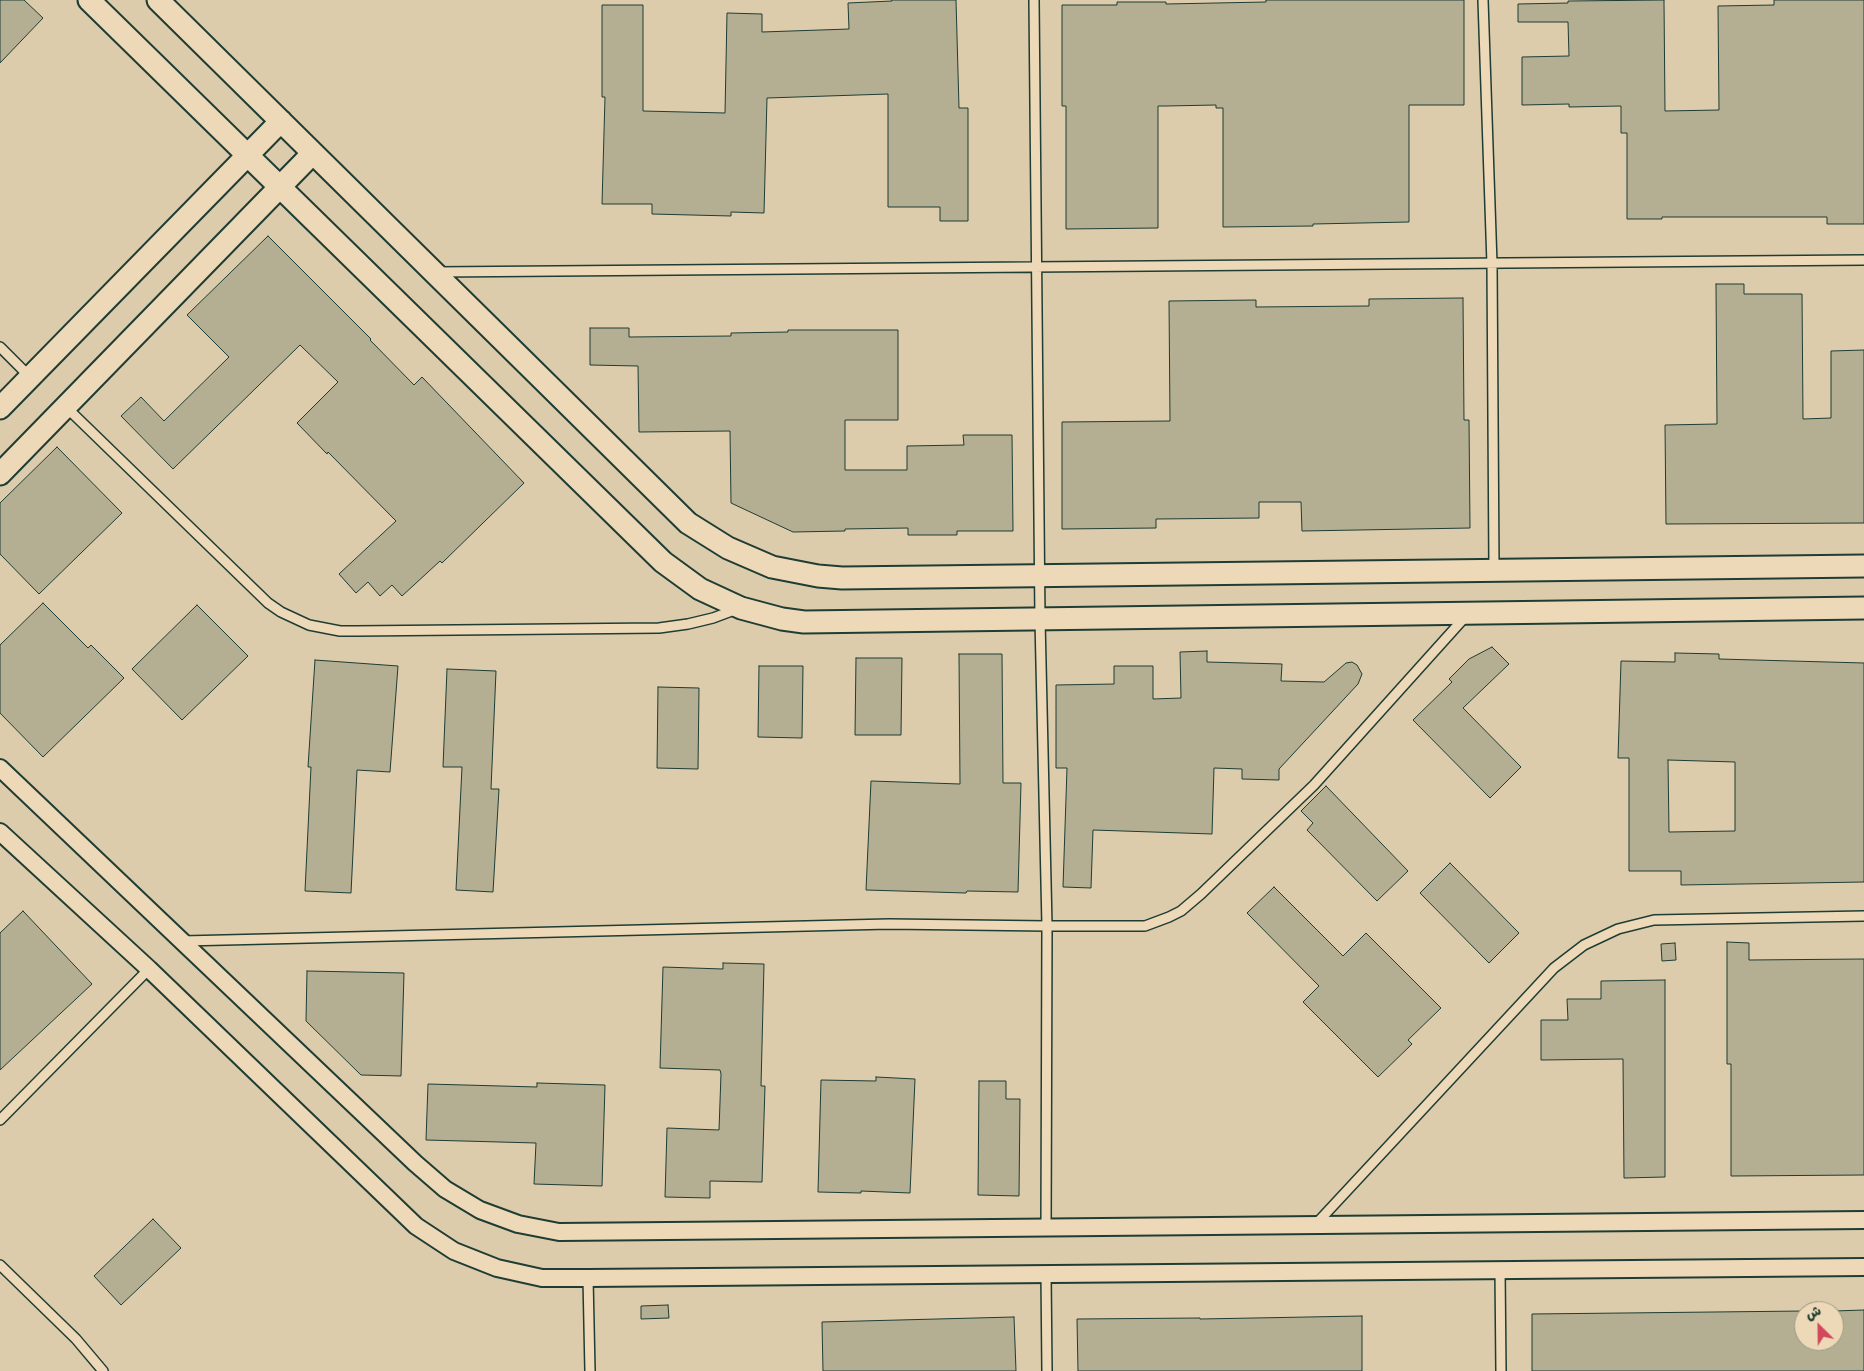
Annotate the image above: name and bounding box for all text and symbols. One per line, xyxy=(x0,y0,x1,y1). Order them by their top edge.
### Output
north arrow xyxy=(1794,1301,1844,1351)
text: ش xyxy=(1803,1302,1824,1323)

